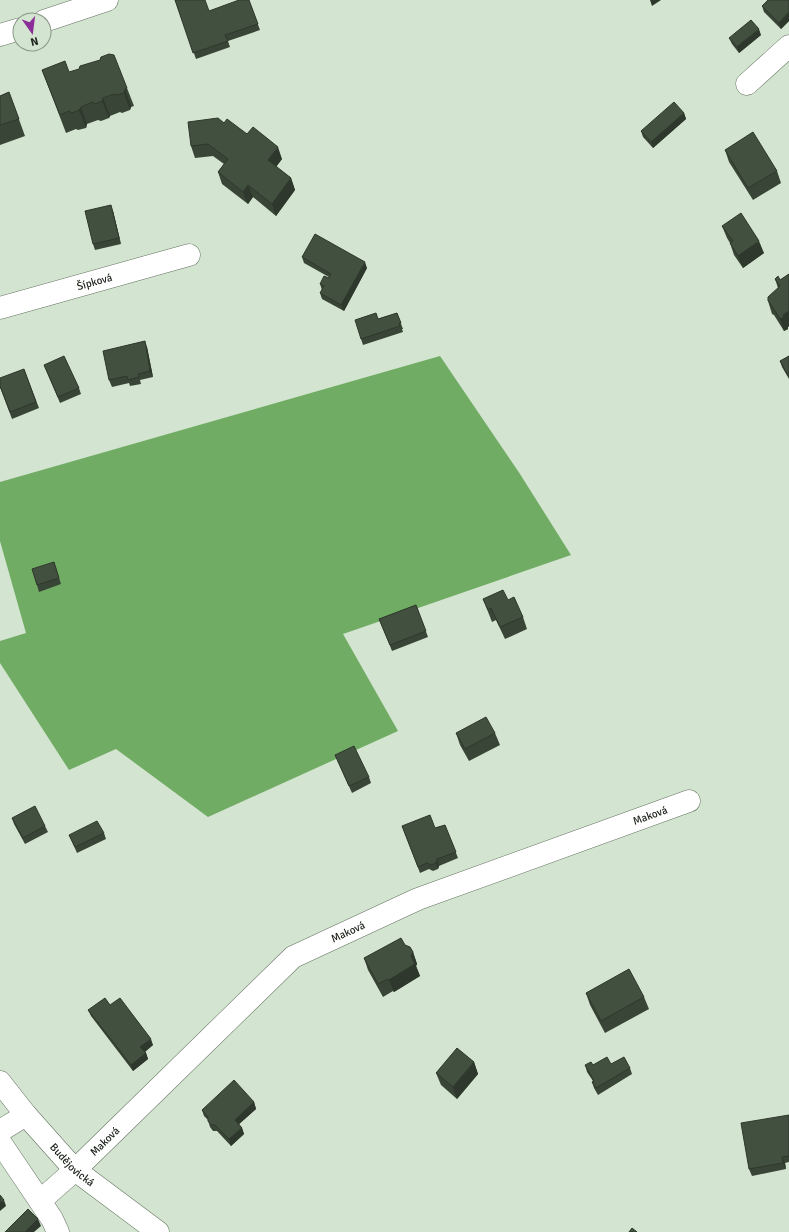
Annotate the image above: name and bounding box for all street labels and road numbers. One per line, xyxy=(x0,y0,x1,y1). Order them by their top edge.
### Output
street label: Šípková xyxy=(75,271,114,293)
street label: Maková xyxy=(631,803,670,828)
street label: Maková xyxy=(329,918,367,945)
street label: Maková xyxy=(87,1124,123,1159)
street label: Budějovická xyxy=(47,1141,97,1189)

